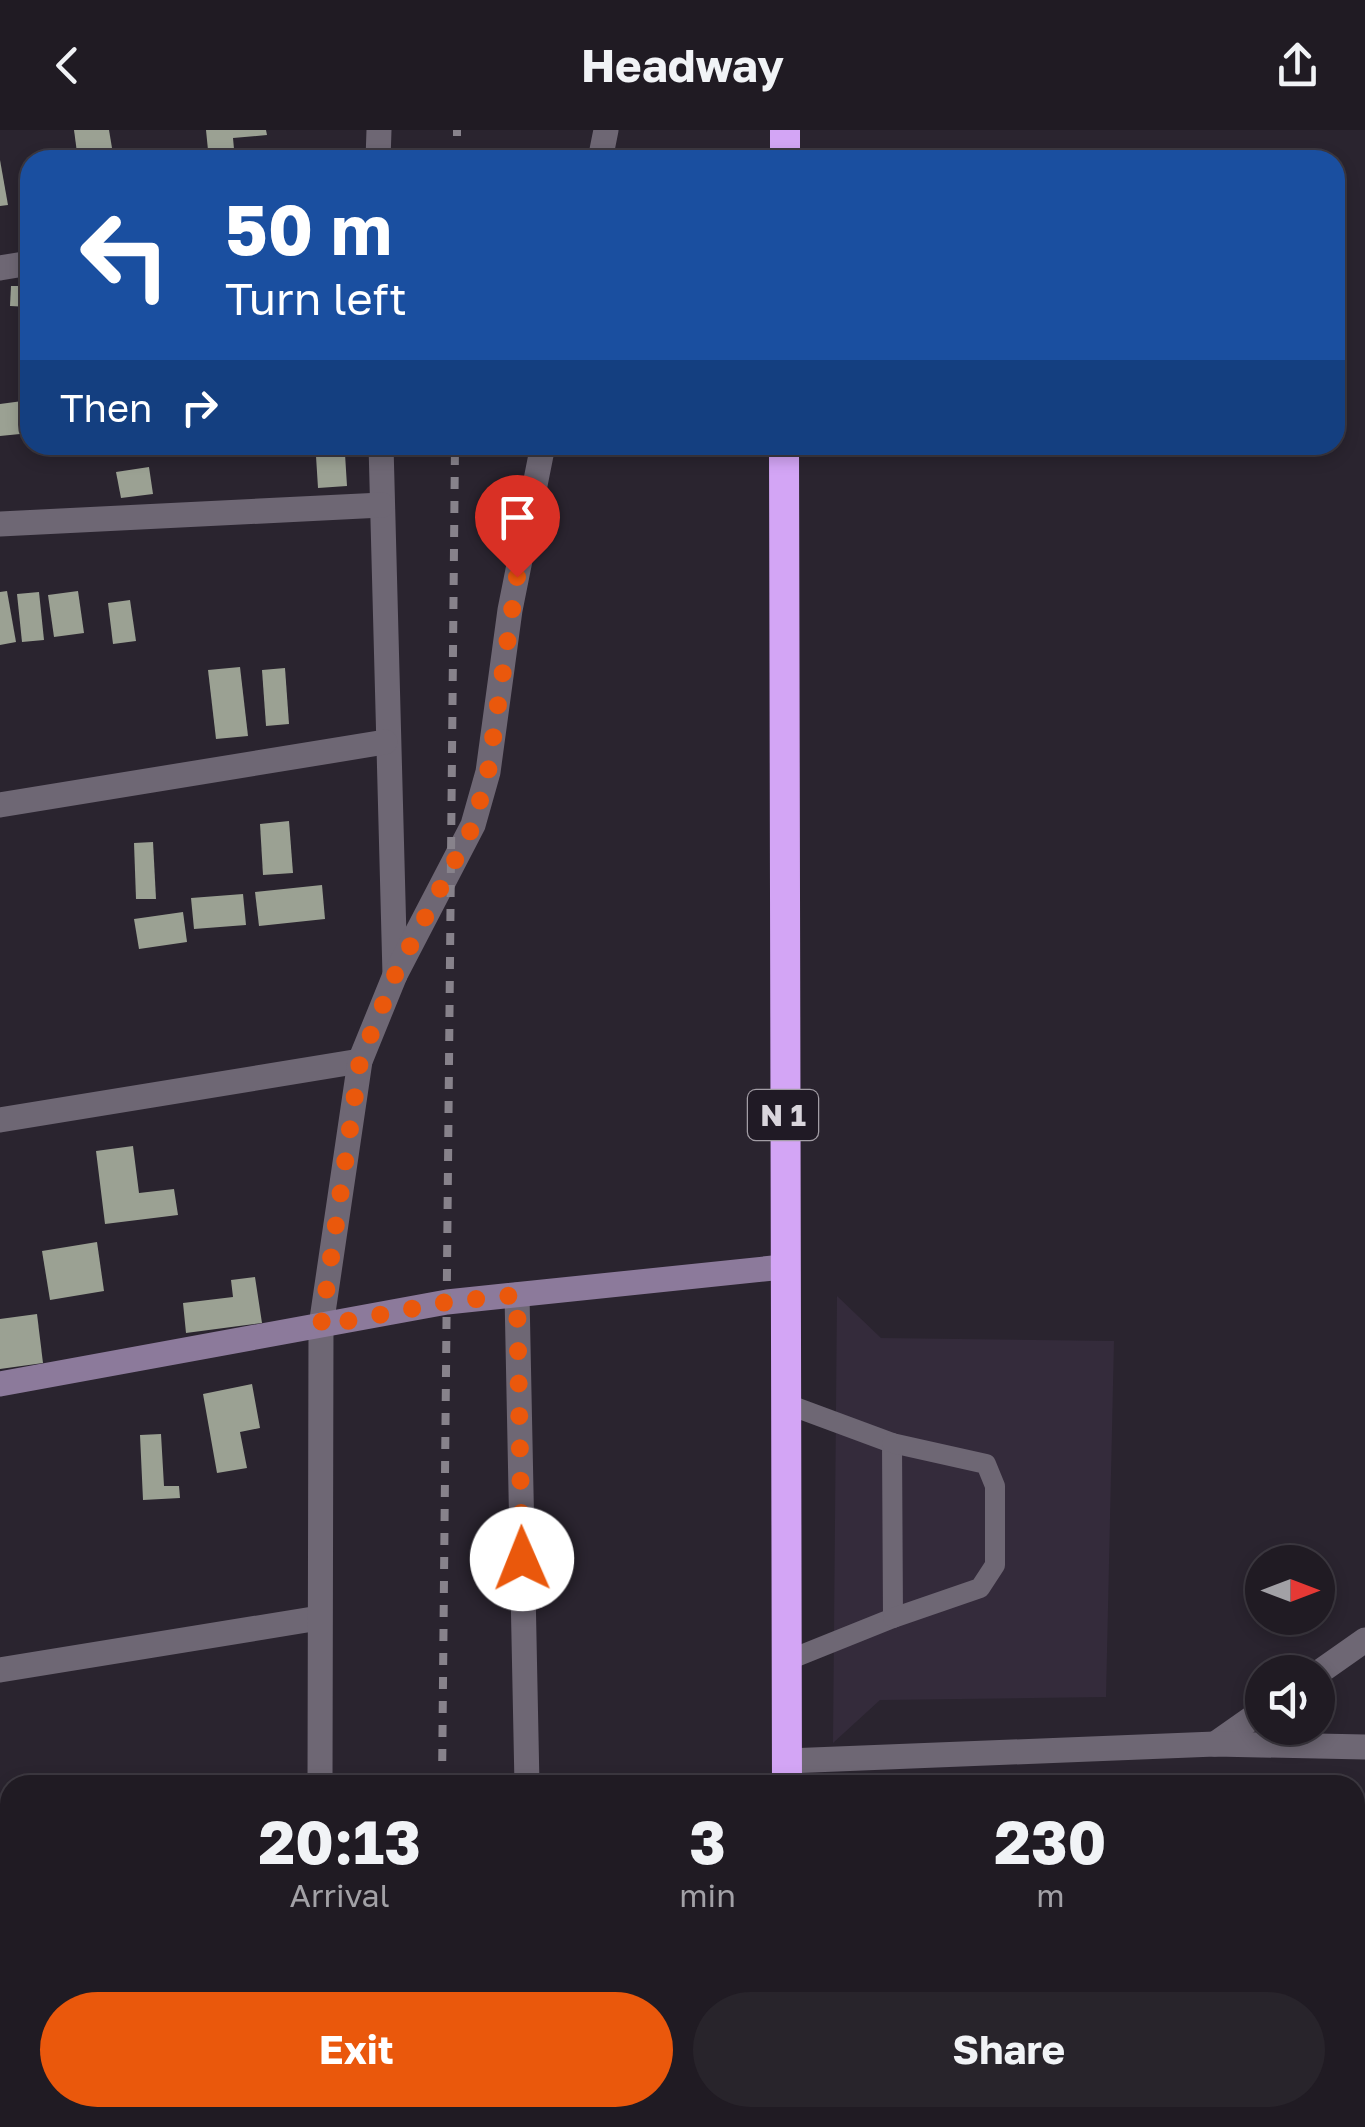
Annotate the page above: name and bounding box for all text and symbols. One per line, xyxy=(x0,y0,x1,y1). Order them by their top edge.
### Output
icon: back xyxy=(40,38,95,93)
text: Headway xyxy=(581,38,784,92)
icon: share xyxy=(1270,38,1325,93)
text: 50 m xyxy=(225,186,392,270)
icon: left xyxy=(60,190,190,320)
text: Turn left xyxy=(225,271,407,325)
icon: right xyxy=(172,380,227,435)
text: Then xyxy=(60,385,152,430)
pin xyxy=(475,475,560,578)
icon: arrive xyxy=(490,490,545,545)
road number: N 1 xyxy=(748,1090,818,1140)
position arrow xyxy=(470,1507,574,1611)
north arrow xyxy=(1245,1545,1335,1635)
map controls xyxy=(1245,1545,1335,1745)
button: sound xyxy=(1245,1655,1335,1745)
text: 20:13 xyxy=(258,1805,421,1877)
text: 3 xyxy=(689,1805,726,1877)
text: 230 xyxy=(994,1805,1107,1877)
text: Arrival xyxy=(289,1876,390,1914)
text: min xyxy=(679,1876,736,1914)
text: m xyxy=(1036,1876,1065,1914)
button: Exit xyxy=(40,1992,673,2107)
button: Share xyxy=(693,1992,1325,2107)

